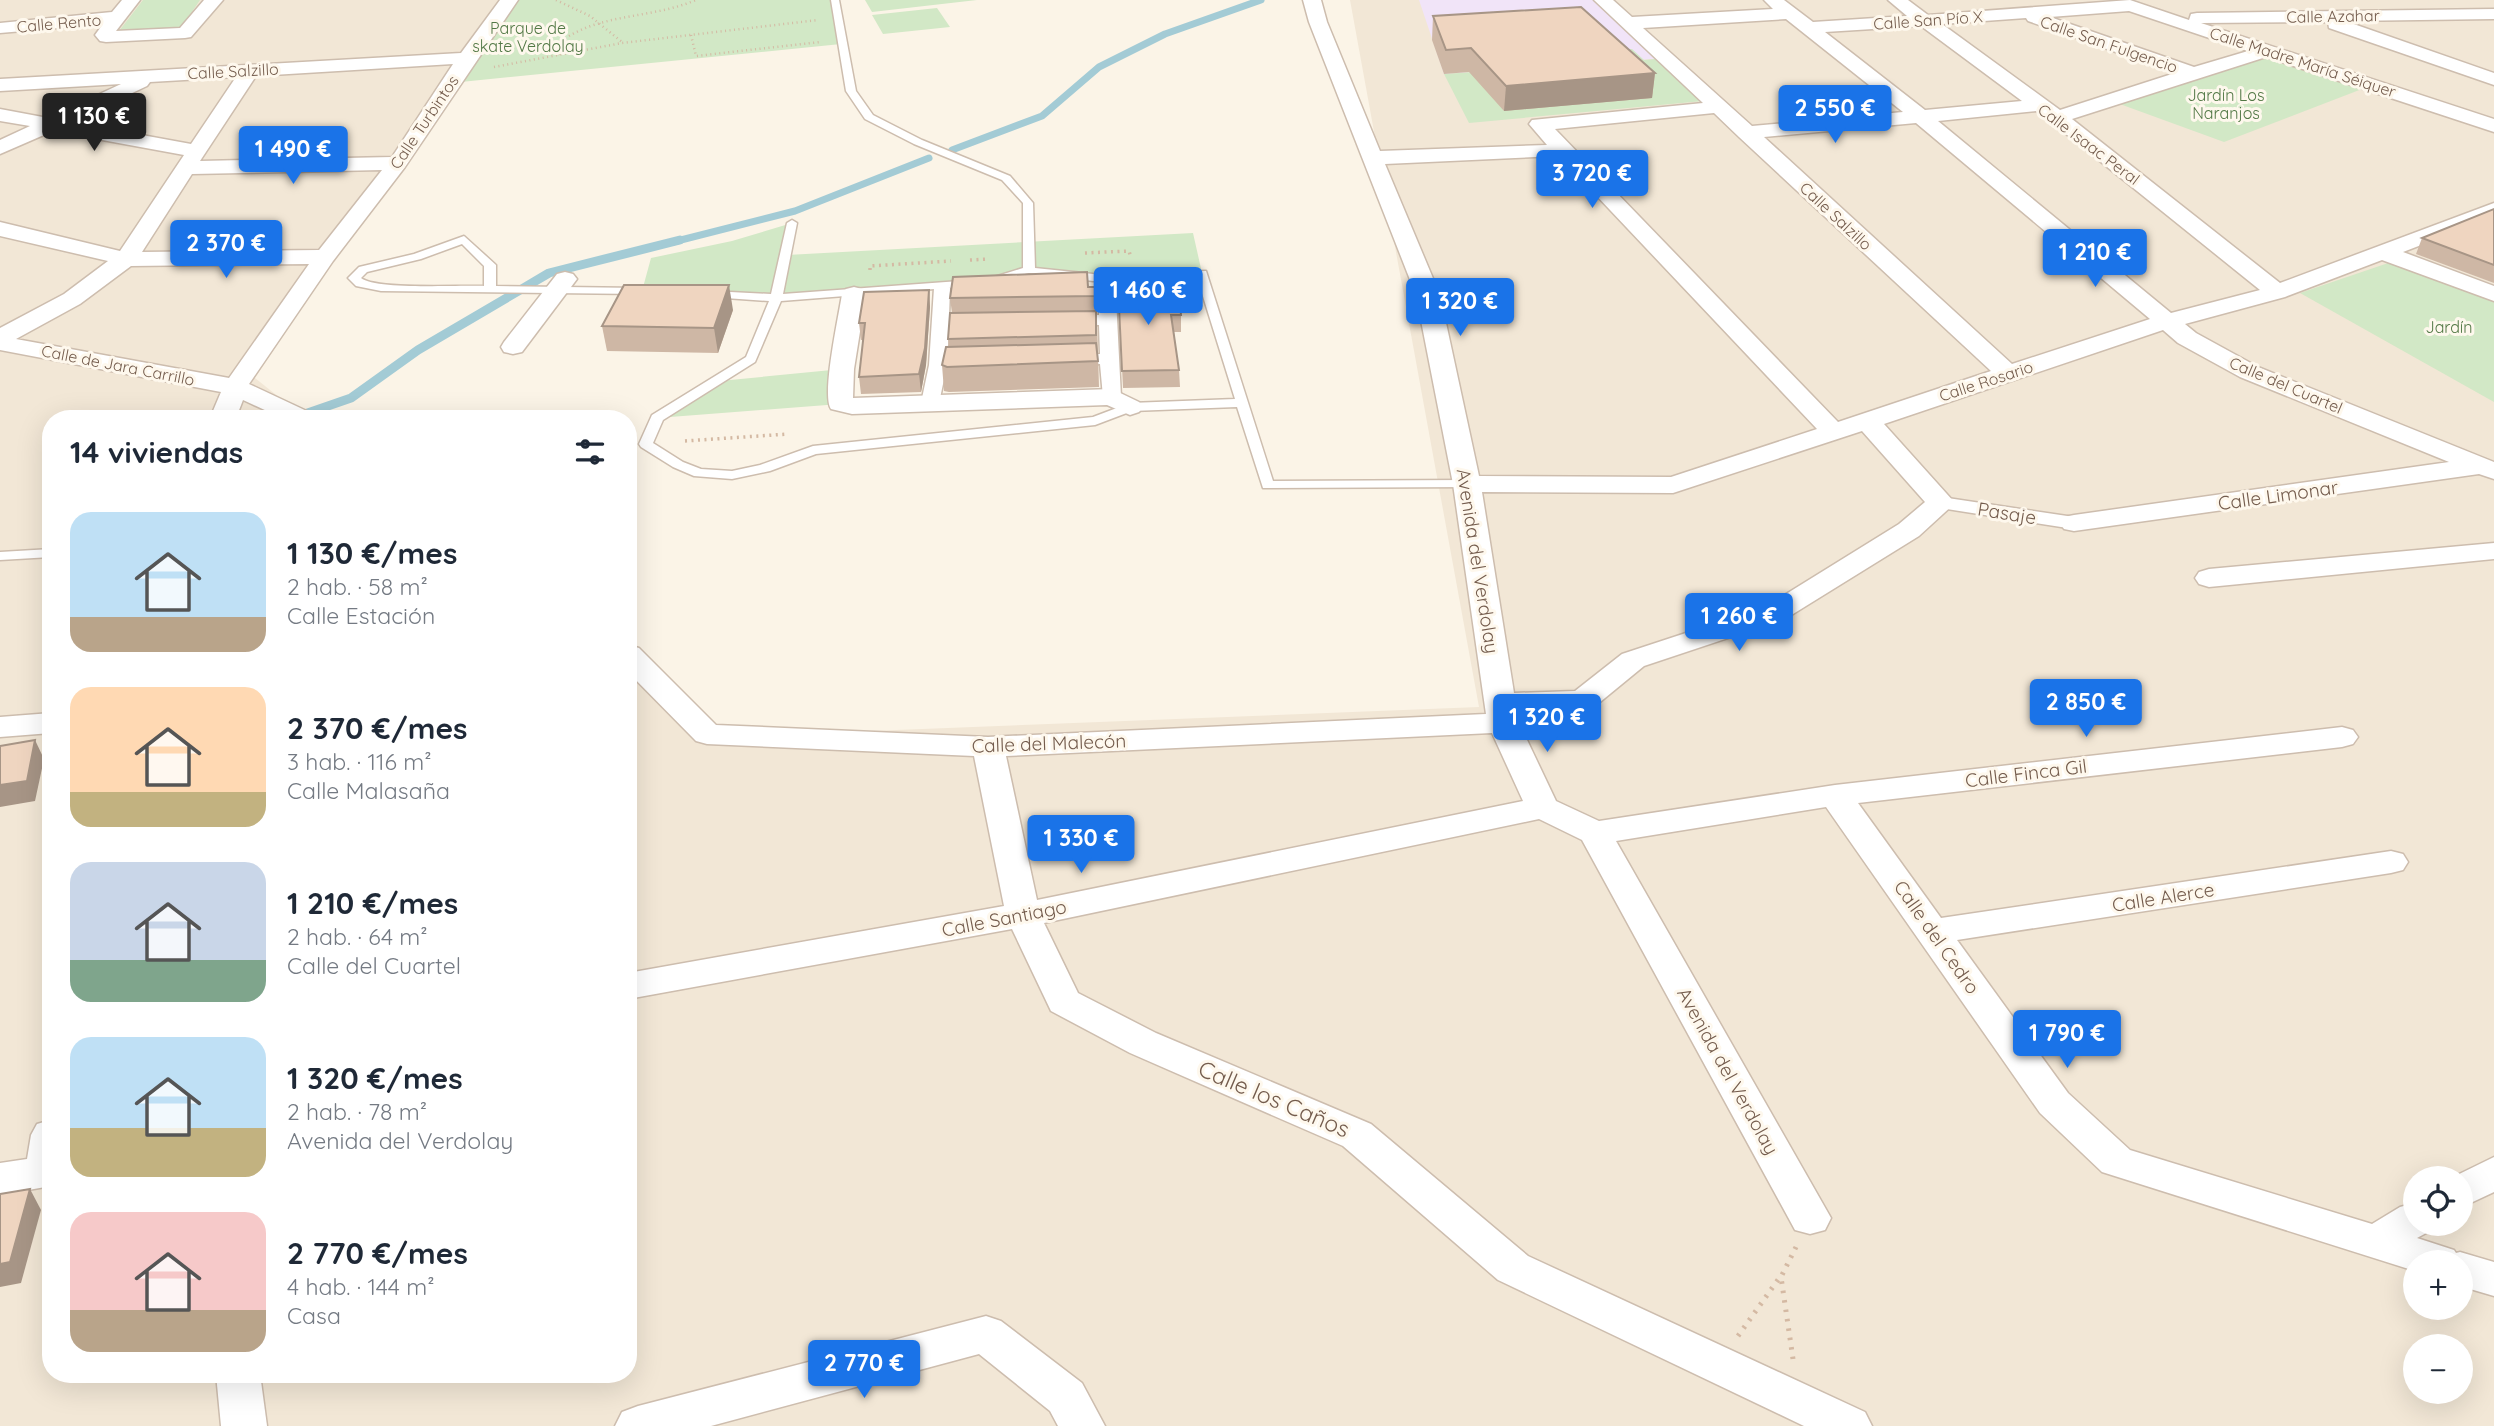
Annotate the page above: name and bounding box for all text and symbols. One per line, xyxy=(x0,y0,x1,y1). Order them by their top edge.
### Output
street label: Calle Azahar xyxy=(2286,5,2380,27)
street label: Calle San Pío X xyxy=(1873,6,1984,34)
street label: Calle Rento xyxy=(16,9,102,37)
street label: Calle San Fulgencio xyxy=(2038,11,2180,77)
park label: Parque de skate Verdolay xyxy=(472,18,584,56)
street label: Calle Madre María Séiquer xyxy=(2207,22,2399,102)
street label: Calle Salzillo xyxy=(187,59,279,83)
street label: Calle Turbintos xyxy=(385,71,463,173)
park label: Jardín Los Naranjos xyxy=(2187,85,2265,123)
pin: 2 550 € xyxy=(1770,86,1900,145)
text: 2 550 € xyxy=(1794,93,1876,122)
pin: 1 130 € xyxy=(29,94,159,153)
street label: Calle Isaac Peral xyxy=(2034,99,2144,189)
text: 1 130 € xyxy=(58,101,130,130)
pin: 1 490 € xyxy=(228,127,358,186)
text: 1 490 € xyxy=(255,134,331,163)
pin: 3 720 € xyxy=(1527,150,1657,210)
text: 3 720 € xyxy=(1552,158,1632,187)
street label: Calle Salzillo xyxy=(1796,178,1876,254)
pin: 2 370 € xyxy=(161,220,291,280)
text: 2 370 € xyxy=(186,228,266,257)
pin: 1 210 € xyxy=(2030,230,2160,289)
text: 1 210 € xyxy=(2059,237,2131,266)
pin: 1 460 € xyxy=(1083,268,1213,327)
text: 1 460 € xyxy=(1110,275,1186,304)
pin: 1 320 € xyxy=(1395,278,1525,338)
text: 1 320 € xyxy=(1422,286,1498,315)
park label: Jardín xyxy=(2425,317,2473,337)
street label: Calle de Jara Carrillo xyxy=(40,340,196,390)
street label: Calle del Cuartel xyxy=(2226,352,2346,418)
street label: Calle Rosario xyxy=(1936,356,2036,406)
text: 14 viviendas xyxy=(70,433,243,471)
icon: filters xyxy=(571,433,609,471)
street label: Avenida del Verdolay xyxy=(1452,467,1504,655)
street label: Calle Limonar xyxy=(2216,475,2340,515)
street label: Pasaje xyxy=(1976,497,2038,529)
text: 1 130 €/mes xyxy=(287,534,457,572)
icon: home xyxy=(126,540,210,624)
text: 2 hab. · 58 m² xyxy=(287,572,428,601)
pin: 1 260 € xyxy=(1674,594,1804,653)
text: Calle Estación xyxy=(287,601,435,630)
text: 1 260 € xyxy=(1701,601,1777,630)
pin: 2 850 € xyxy=(2021,680,2151,739)
text: 2 850 € xyxy=(2046,687,2126,716)
pin: 1 320 € xyxy=(1482,694,1612,754)
text: 1 320 € xyxy=(1509,702,1585,731)
text: 2 370 €/mes xyxy=(287,709,468,747)
icon: home xyxy=(126,715,210,799)
street label: Calle del Malecón xyxy=(971,728,1127,758)
text: 3 hab. · 116 m² xyxy=(287,747,431,776)
street label: Calle Finca Gil xyxy=(1964,754,2088,792)
text: Calle Malasaña xyxy=(287,776,450,805)
pin: 1 330 € xyxy=(1016,816,1146,875)
text: 1 330 € xyxy=(1043,823,1119,852)
street label: Calle del Cedro xyxy=(1889,876,1985,998)
street label: Calle Alerce xyxy=(2110,877,2216,917)
text: 1 210 €/mes xyxy=(287,884,458,922)
icon: home xyxy=(126,890,210,974)
street label: Calle Santiago xyxy=(940,894,1068,942)
text: 2 hab. · 64 m² xyxy=(287,922,428,951)
text: Calle del Cuartel xyxy=(287,951,461,980)
street label: Avenida del Verdolay xyxy=(1672,983,1784,1159)
pin: 1 790 € xyxy=(2002,1010,2132,1070)
text: 1 790 € xyxy=(2029,1018,2105,1047)
street label: Calle los Caños xyxy=(1194,1054,1354,1143)
text: 1 320 €/mes xyxy=(287,1059,463,1097)
icon: home xyxy=(126,1065,210,1149)
text: 2 hab. · 78 m² xyxy=(287,1097,427,1126)
text: Avenida del Verdolay xyxy=(287,1126,513,1155)
map controls xyxy=(2403,1166,2473,1404)
button: locate xyxy=(2403,1166,2473,1236)
text: 2 770 €/mes xyxy=(287,1234,468,1272)
icon: home xyxy=(126,1240,210,1324)
button: + xyxy=(2403,1250,2473,1320)
text: 4 hab. · 144 m² xyxy=(287,1272,435,1301)
text: Casa xyxy=(287,1301,341,1330)
button: − xyxy=(2403,1334,2473,1404)
pin: 2 770 € xyxy=(799,1340,929,1400)
text: 2 770 € xyxy=(824,1348,904,1377)

